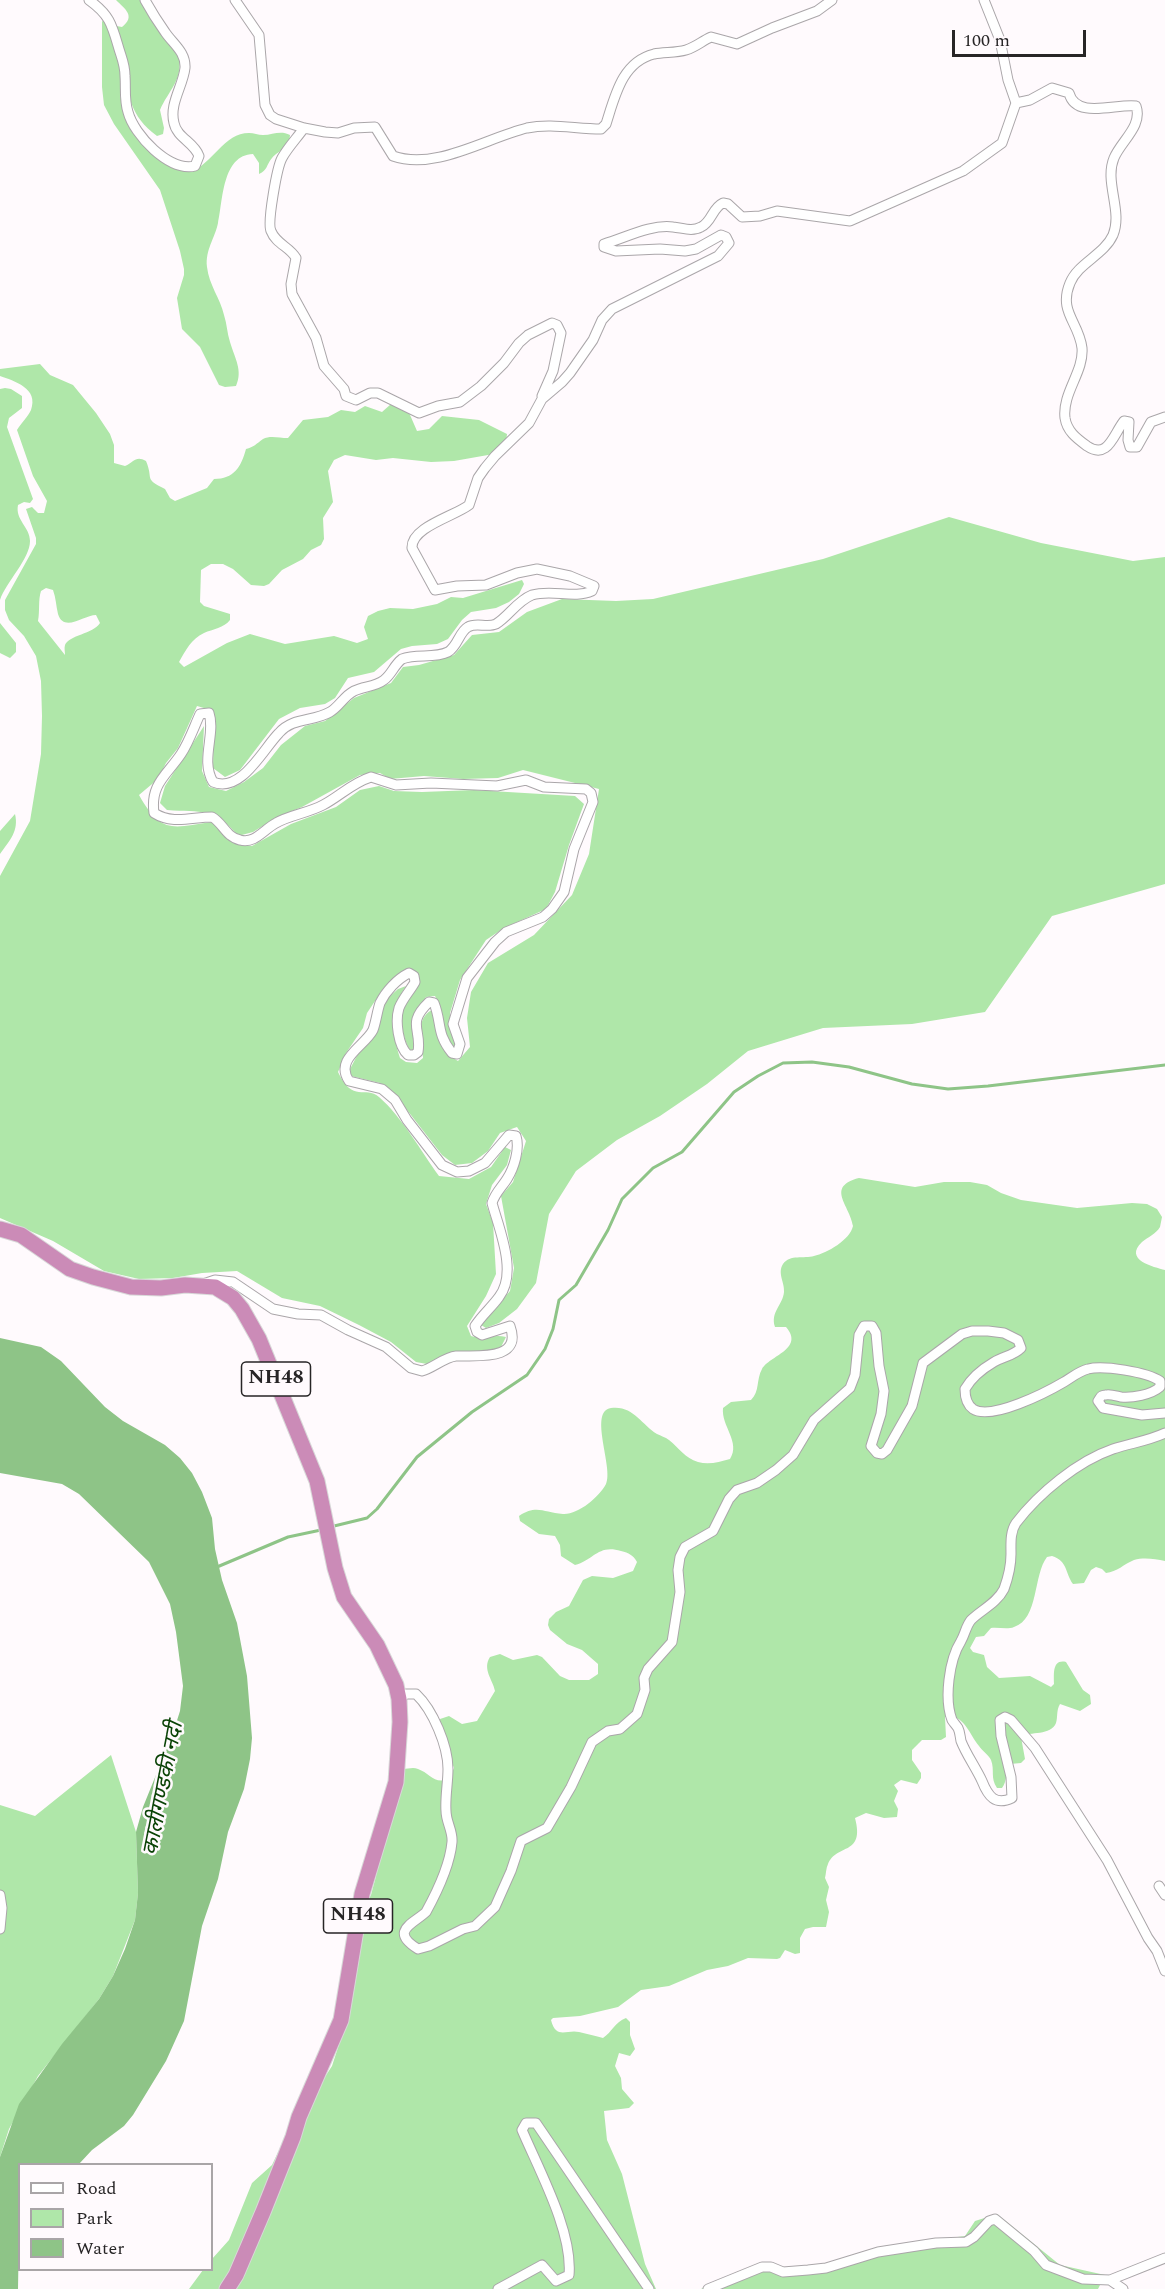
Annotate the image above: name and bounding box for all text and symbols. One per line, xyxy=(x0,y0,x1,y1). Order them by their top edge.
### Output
scale bar xyxy=(955,18,1088,56)
text: 100 m xyxy=(963,27,1010,54)
road number: NH48 xyxy=(242,1362,310,1396)
water label: कालीगण्डकी नदी xyxy=(139,1720,191,1858)
road number: NH48 xyxy=(324,1899,392,1933)
legend xyxy=(18,2163,213,2271)
text: Road xyxy=(76,2175,117,2202)
text: Park xyxy=(76,2205,113,2232)
text: Water xyxy=(76,2235,124,2262)

